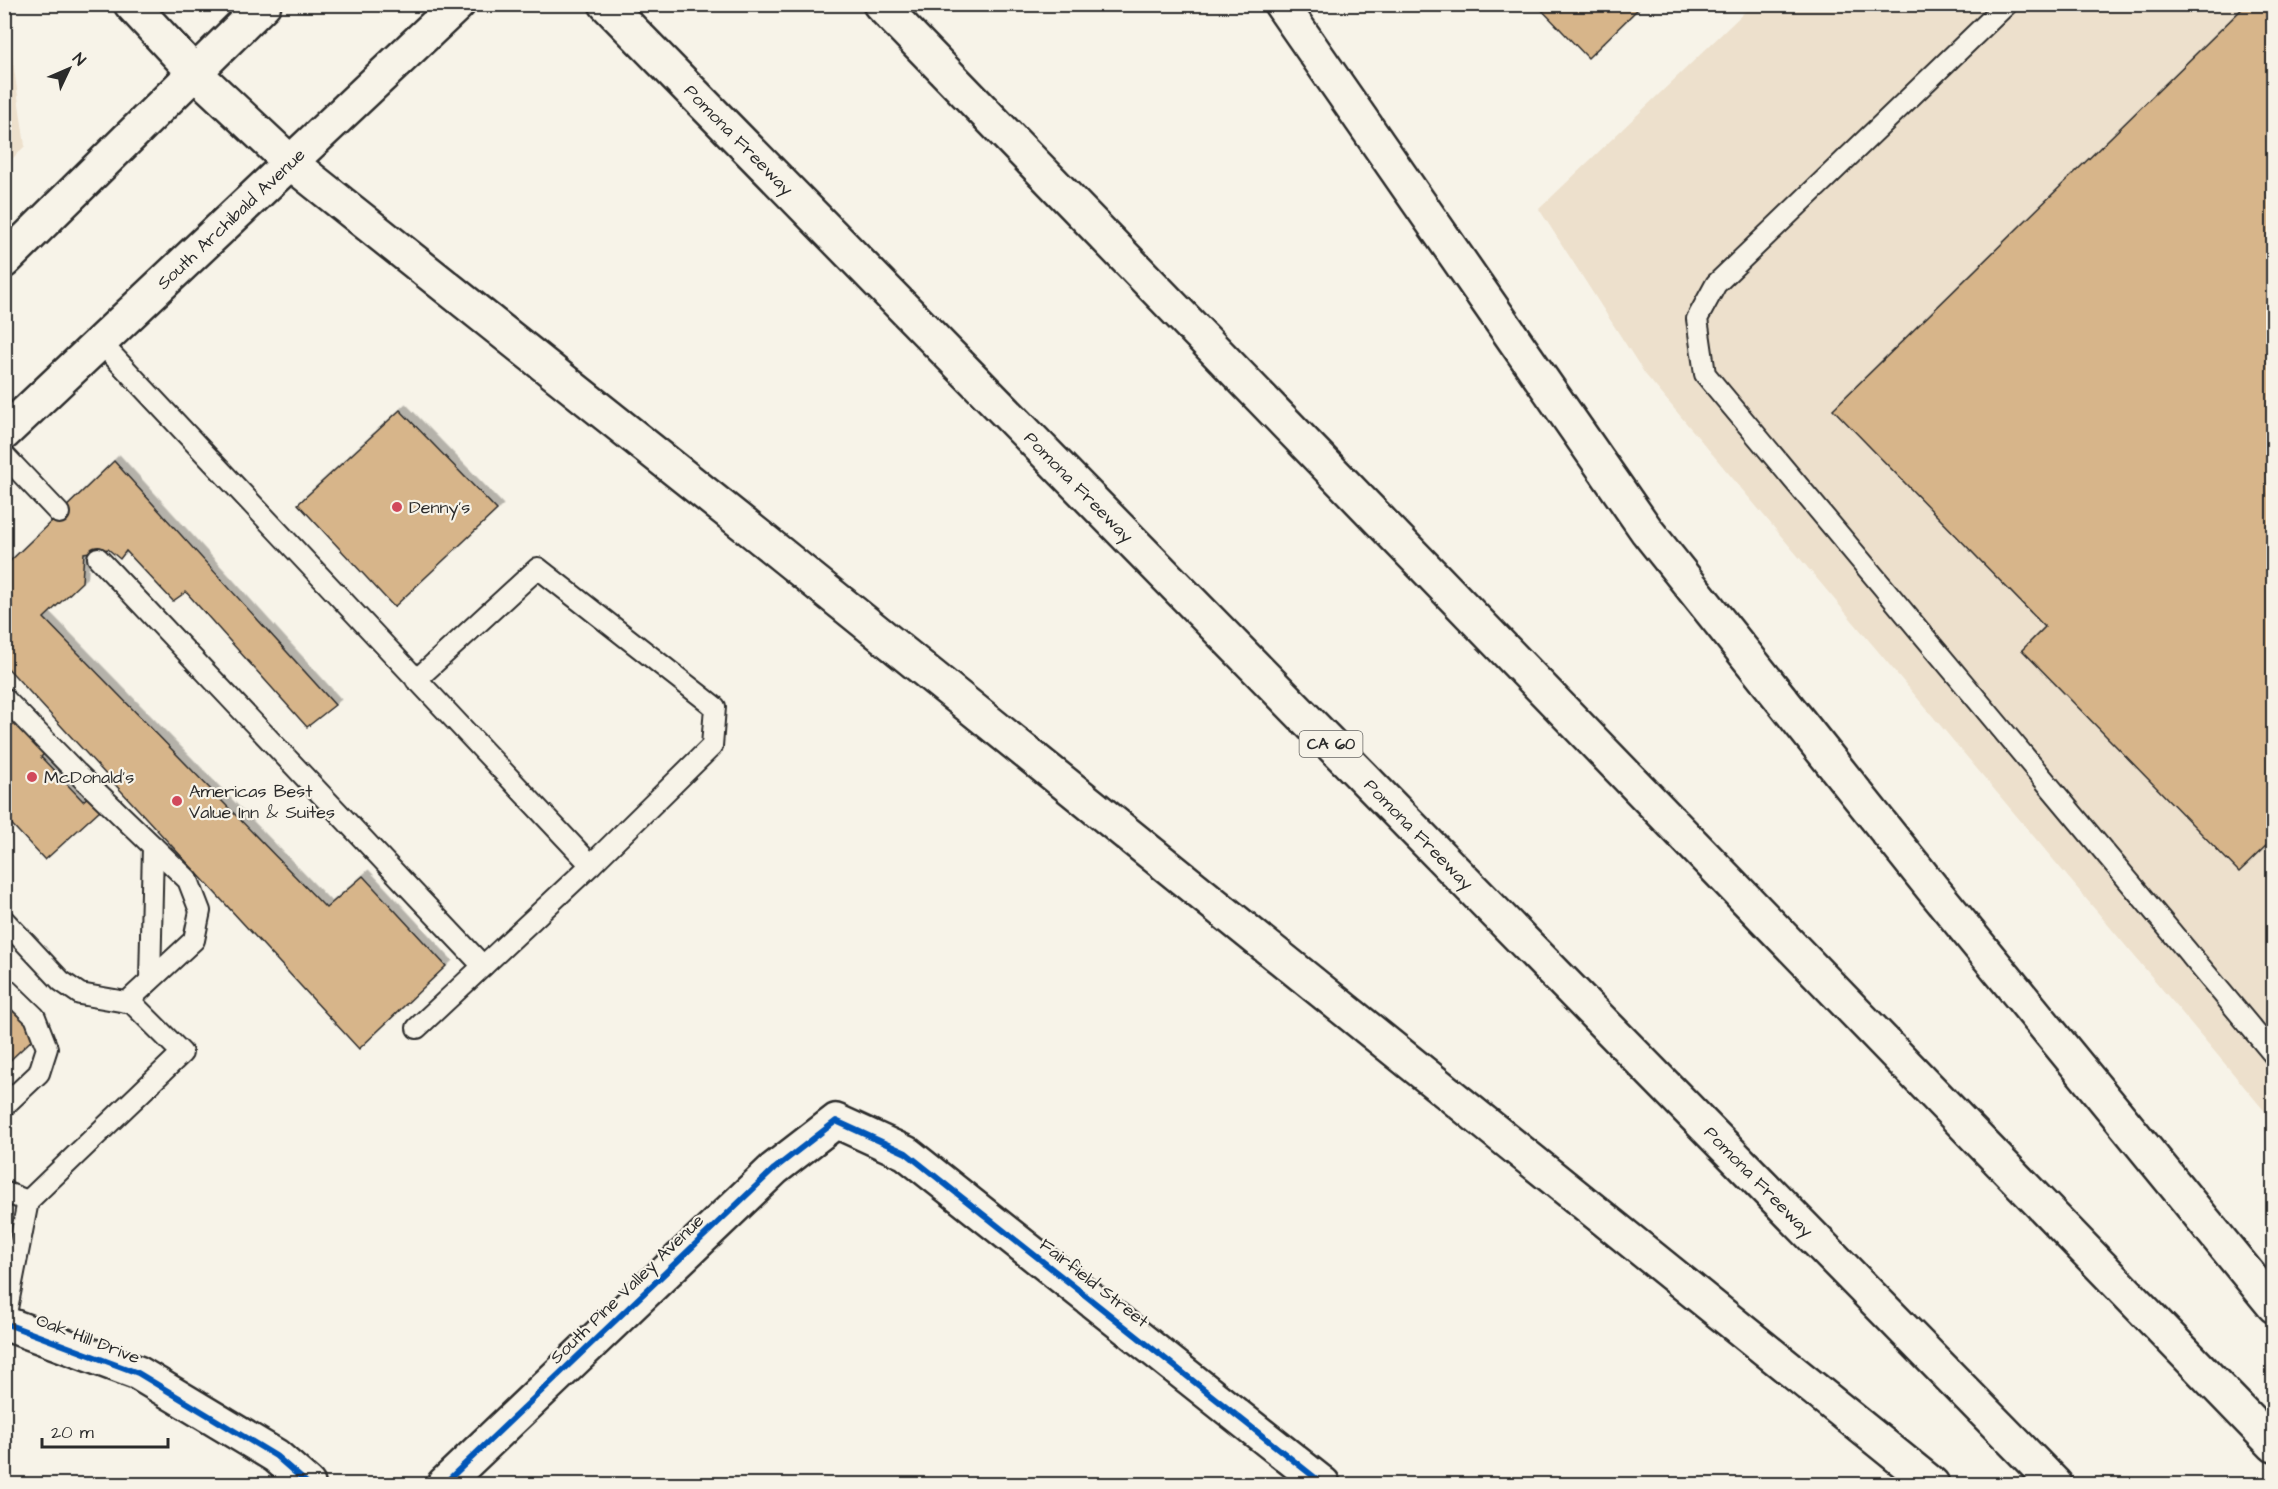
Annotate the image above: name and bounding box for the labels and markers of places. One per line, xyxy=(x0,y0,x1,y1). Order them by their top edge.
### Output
place label: Denny's xyxy=(409,495,470,521)
marker: Denny's xyxy=(390,500,404,514)
place label: McDonald's xyxy=(44,765,134,790)
marker: McDonald's xyxy=(25,770,39,784)
place label: Americas Best Value Inn & Suites xyxy=(189,779,335,825)
marker: Americas Best Value Inn & Suites xyxy=(170,794,184,808)

